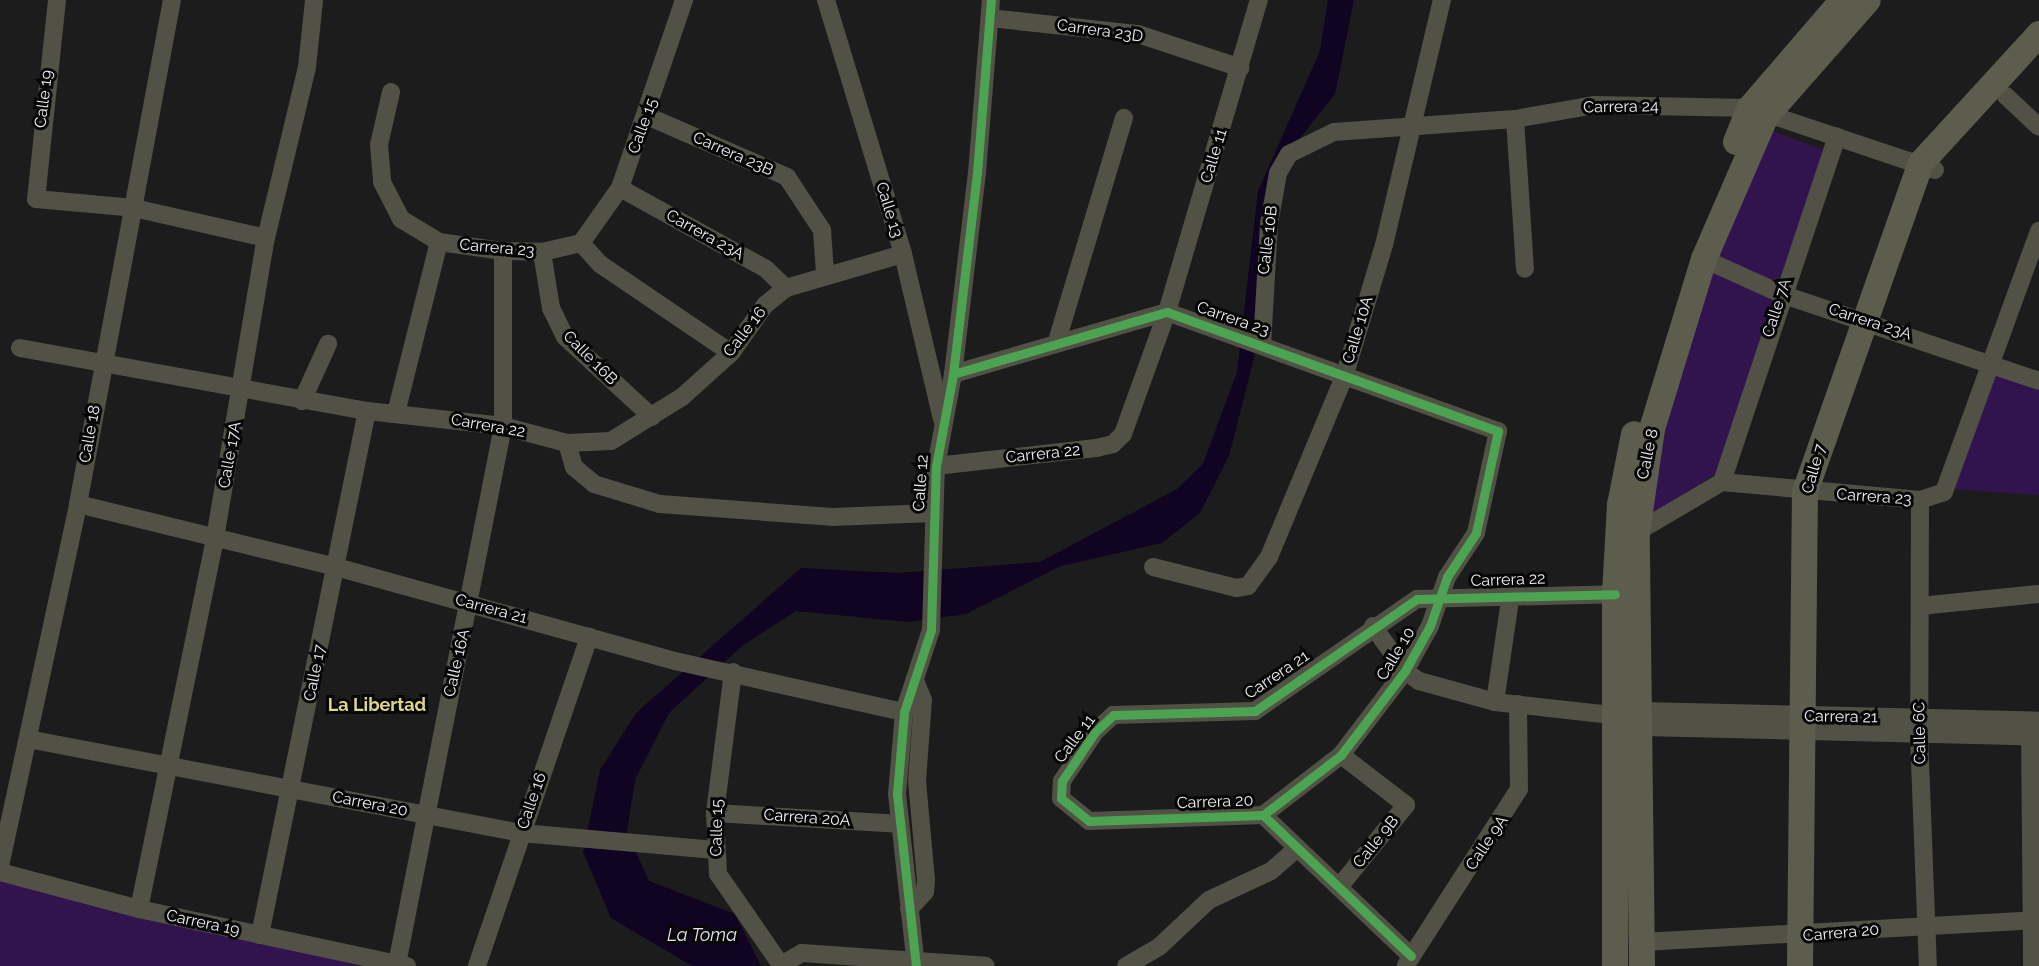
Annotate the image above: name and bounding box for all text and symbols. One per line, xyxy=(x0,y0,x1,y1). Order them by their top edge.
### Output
street label: Carrera 23D xyxy=(1056,15,1144,47)
street label: Calle 19 xyxy=(31,69,57,129)
street label: Calle 15 xyxy=(624,96,662,156)
street label: Carrera 24 xyxy=(1583,97,1659,117)
street label: Calle 11 xyxy=(1197,127,1231,185)
street label: Carrera 23B xyxy=(690,128,776,180)
street label: Calle 13 xyxy=(871,180,907,240)
street label: Calle 10B xyxy=(1254,205,1282,275)
street label: Carrera 23A xyxy=(663,206,747,264)
street label: Carrera 23 xyxy=(459,235,535,261)
street label: Calle 7A xyxy=(1759,276,1795,340)
street label: Calle 10A xyxy=(1339,294,1377,366)
street label: Carrera 23 xyxy=(1194,298,1272,340)
street label: Carrera 23A xyxy=(1826,300,1914,344)
street label: Calle 16 xyxy=(719,303,771,361)
street label: Calle 16B xyxy=(559,327,621,389)
street label: Calle 18 xyxy=(75,404,105,464)
street label: Carrera 22 xyxy=(449,410,527,442)
street label: Calle 17A xyxy=(215,420,245,490)
street label: Calle 8 xyxy=(1633,427,1663,481)
street label: Carrera 22 xyxy=(1005,441,1081,467)
street label: Calle 7 xyxy=(1798,442,1830,496)
street label: Calle 12 xyxy=(909,454,933,512)
street label: Carrera 23 xyxy=(1836,485,1912,509)
street label: Carrera 22 xyxy=(1470,569,1546,591)
street label: Carrera 21 xyxy=(453,590,529,628)
street label: Calle 10 xyxy=(1373,624,1419,684)
street label: Calle 16A xyxy=(440,627,474,699)
street label: Calle 17 xyxy=(300,643,330,703)
street label: Carrera 21 xyxy=(1241,646,1313,704)
district label: La Libertad xyxy=(328,694,426,716)
street label: Calle 6C xyxy=(1910,702,1930,764)
street label: Carrera 21 xyxy=(1804,707,1878,727)
street label: Calle 11 xyxy=(1051,711,1099,767)
street label: Calle 16 xyxy=(513,770,551,832)
street label: Carrera 20 xyxy=(331,787,409,821)
street label: Carrera 20 xyxy=(1176,791,1254,813)
street label: Calle 15 xyxy=(707,799,727,857)
street label: Carrera 20A xyxy=(763,805,851,831)
street label: Calle 9B xyxy=(1349,812,1403,872)
street label: Calle 9A xyxy=(1462,812,1512,874)
street label: Carrera 19 xyxy=(164,906,242,940)
street label: Carrera 20 xyxy=(1802,920,1880,946)
water label: La Toma xyxy=(667,924,737,946)

